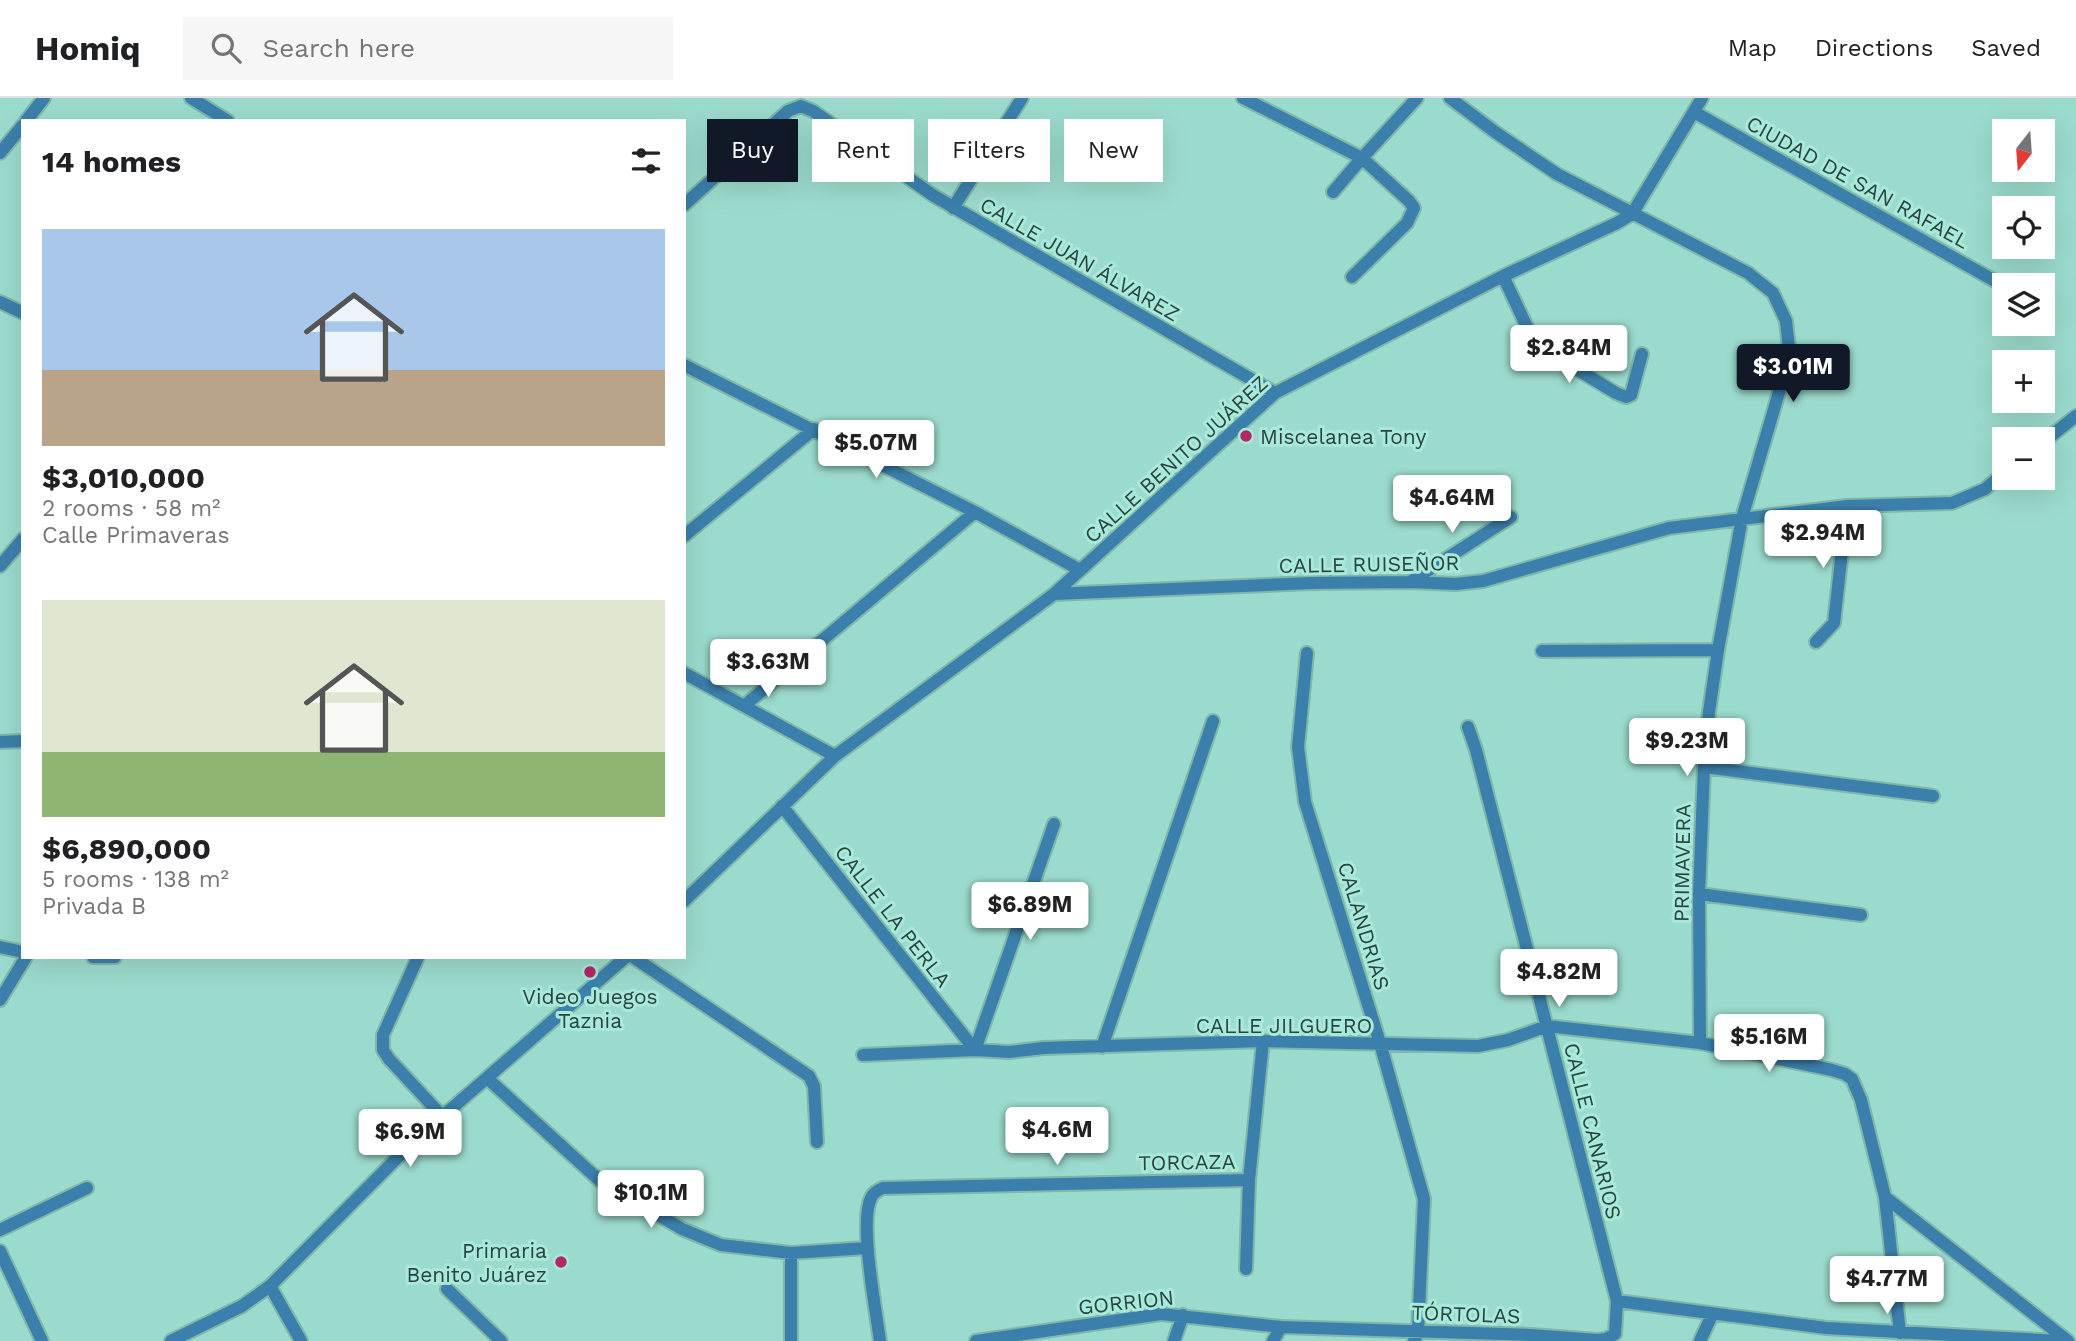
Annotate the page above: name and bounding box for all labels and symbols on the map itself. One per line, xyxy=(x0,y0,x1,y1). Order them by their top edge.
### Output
street label: CIUDAD DE SAN RAFAEL xyxy=(1742,110,1974,254)
north arrow xyxy=(1992,119,2054,182)
street label: CALLE JUAN ÁLVAREZ xyxy=(976,192,1184,326)
pin: $2.84M xyxy=(1512,326,1626,385)
pin: $3.01M xyxy=(1736,344,1850,404)
street label: CALLE BENITO JUÁREZ xyxy=(1079,370,1273,548)
pin: $5.07M xyxy=(819,420,933,480)
place label: Miscelanea Tony xyxy=(1260,424,1427,449)
marker: Miscelanea Tony xyxy=(1238,428,1254,444)
pin: $4.64M xyxy=(1395,476,1509,535)
pin: $2.94M xyxy=(1766,510,1880,570)
street label: CALLE RUISEÑOR xyxy=(1278,550,1460,578)
pin: $3.63M xyxy=(711,640,825,699)
pin: $9.23M xyxy=(1630,718,1744,778)
street label: PRIMAVERA xyxy=(1668,803,1696,922)
street label: CALLE LA PERLA xyxy=(830,840,956,992)
street label: CALANDRIAS xyxy=(1333,859,1395,993)
pin: $6.89M xyxy=(973,882,1087,942)
pin: $4.82M xyxy=(1502,950,1616,1009)
marker: Video Juegos Taznia xyxy=(582,964,598,980)
place label: Video Juegos Taznia xyxy=(522,984,658,1033)
street label: CALLE JILGUERO xyxy=(1196,1013,1372,1038)
pin: $5.16M xyxy=(1712,1014,1826,1074)
street label: CALLE CANARIOS xyxy=(1559,1040,1627,1222)
pin: $4.6M xyxy=(1008,1108,1106,1167)
pin: $6.9M xyxy=(361,1110,459,1169)
street label: TORCAZA xyxy=(1138,1149,1236,1175)
pin: $10.1M xyxy=(594,1170,708,1230)
place label: Primaria Benito Juárez xyxy=(406,1238,547,1287)
marker: Primaria Benito Juárez xyxy=(553,1254,569,1270)
pin: $4.77M xyxy=(1830,1256,1944,1316)
street label: GORRION xyxy=(1077,1285,1175,1319)
street label: TÓRTOLAS xyxy=(1411,1300,1521,1328)

